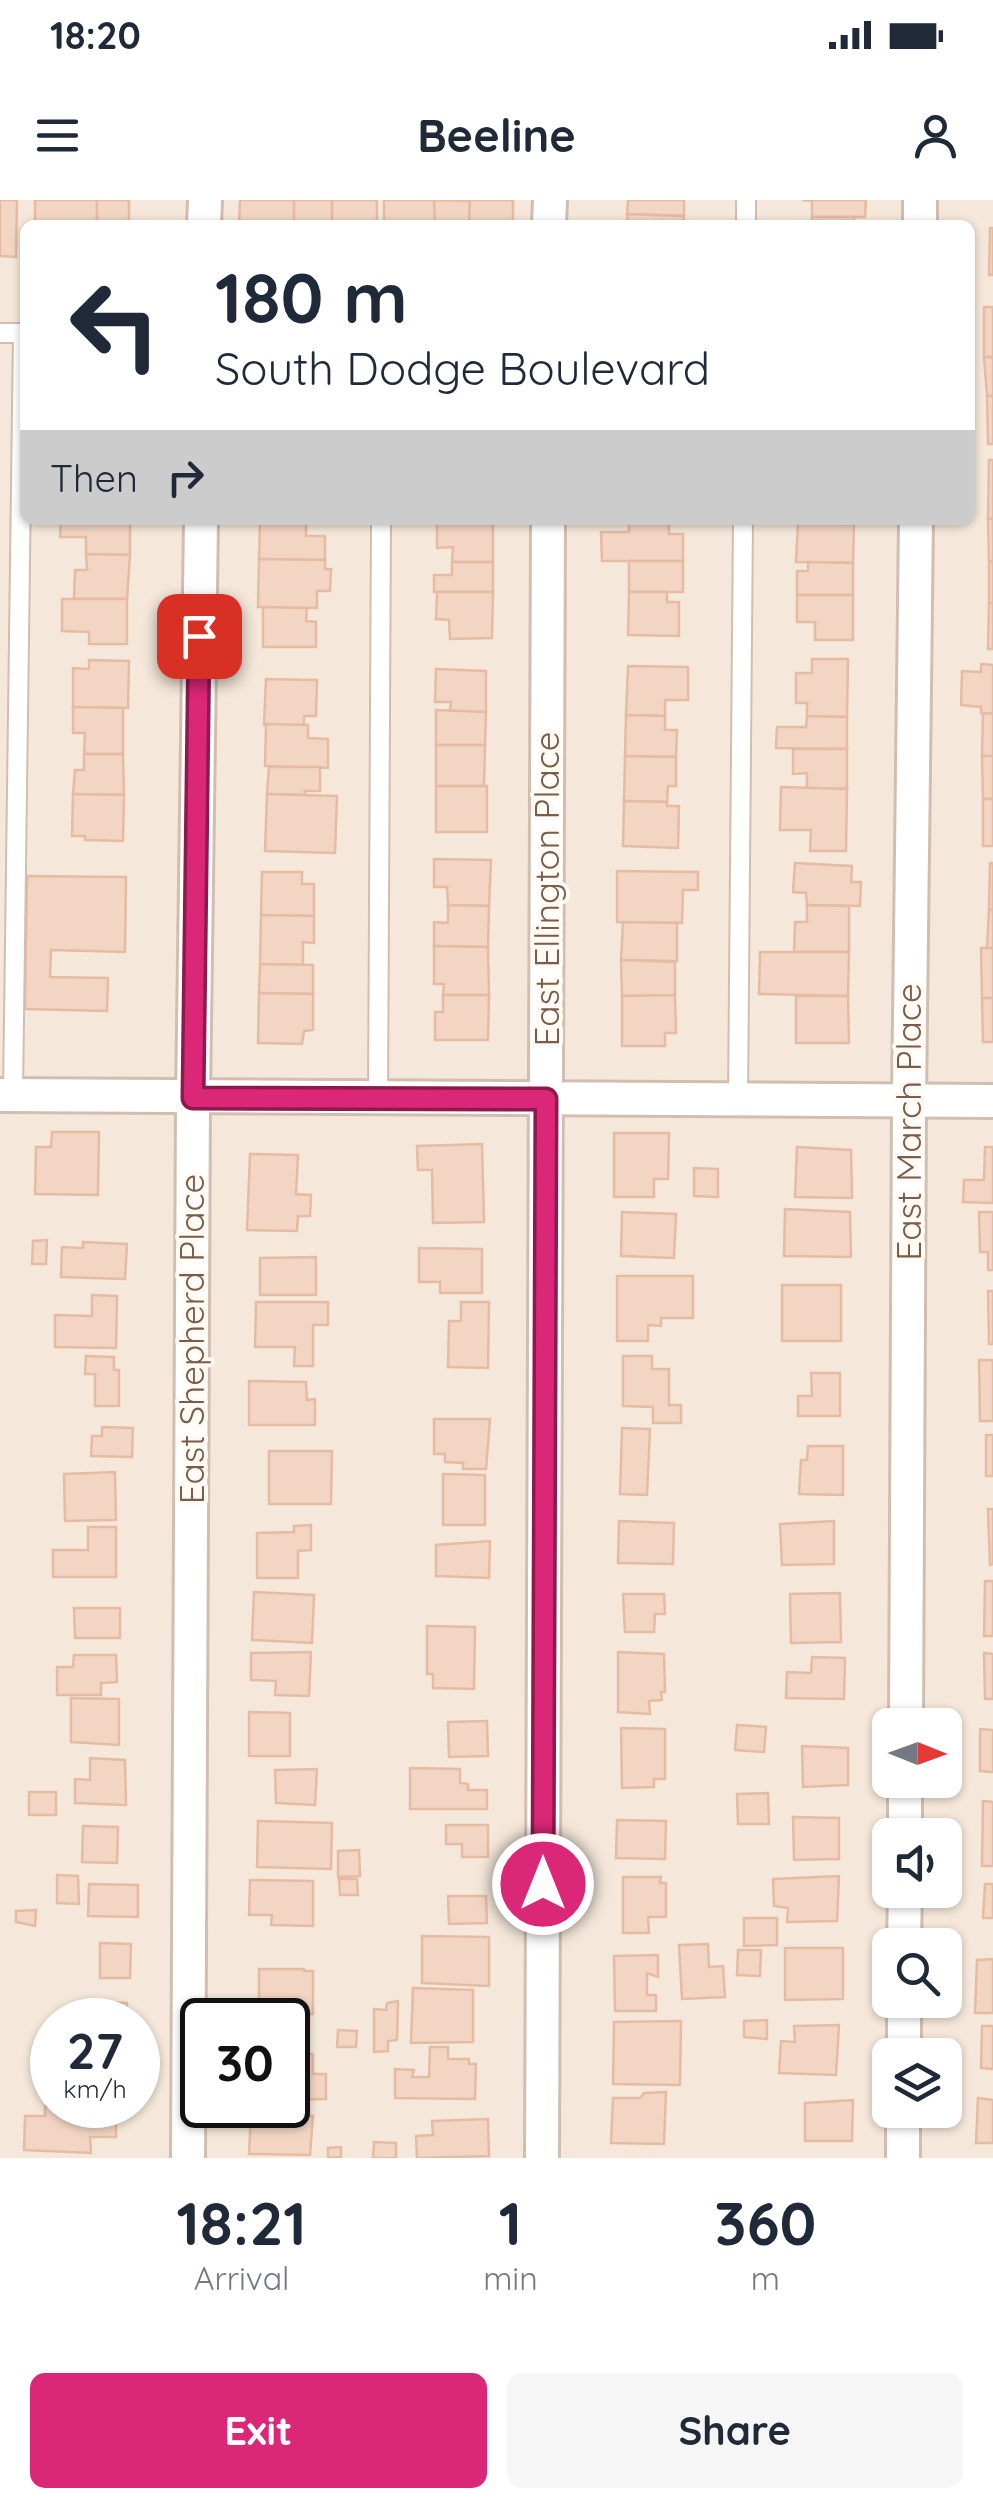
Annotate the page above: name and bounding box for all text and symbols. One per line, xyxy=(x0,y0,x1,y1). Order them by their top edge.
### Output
text: 18:20 xyxy=(50,11,141,59)
text: Beeline xyxy=(417,107,576,163)
icon: menu xyxy=(30,108,85,163)
icon: person xyxy=(908,108,963,163)
text: 180 m xyxy=(215,253,408,341)
icon: left xyxy=(50,260,180,390)
text: South Dodge Boulevard xyxy=(215,340,710,396)
icon: right xyxy=(158,450,213,505)
text: Then xyxy=(50,454,138,502)
pin xyxy=(157,594,242,679)
icon: arrive xyxy=(172,609,227,664)
street label: East Ellington Place xyxy=(524,731,568,1047)
street label: East March Place xyxy=(886,983,930,1261)
street label: East Shepherd Place xyxy=(169,1174,213,1504)
north arrow xyxy=(872,1708,962,1798)
map controls xyxy=(872,1708,962,2128)
button: sound xyxy=(872,1818,962,1908)
position arrow xyxy=(491,1832,595,1936)
button: search xyxy=(872,1928,962,2018)
speed limit sign: 30 xyxy=(180,1998,310,2128)
text: 27 xyxy=(67,2019,123,2082)
button: layers xyxy=(872,2038,962,2128)
text: km/h xyxy=(63,2073,127,2104)
text: 18:21 xyxy=(177,2185,307,2260)
text: 1 xyxy=(499,2185,522,2260)
text: 360 xyxy=(714,2185,816,2260)
text: Arrival xyxy=(194,2258,289,2298)
text: min xyxy=(483,2258,538,2298)
text: m xyxy=(751,2258,780,2298)
button: Exit xyxy=(30,2373,487,2488)
button: Share xyxy=(507,2373,963,2488)

